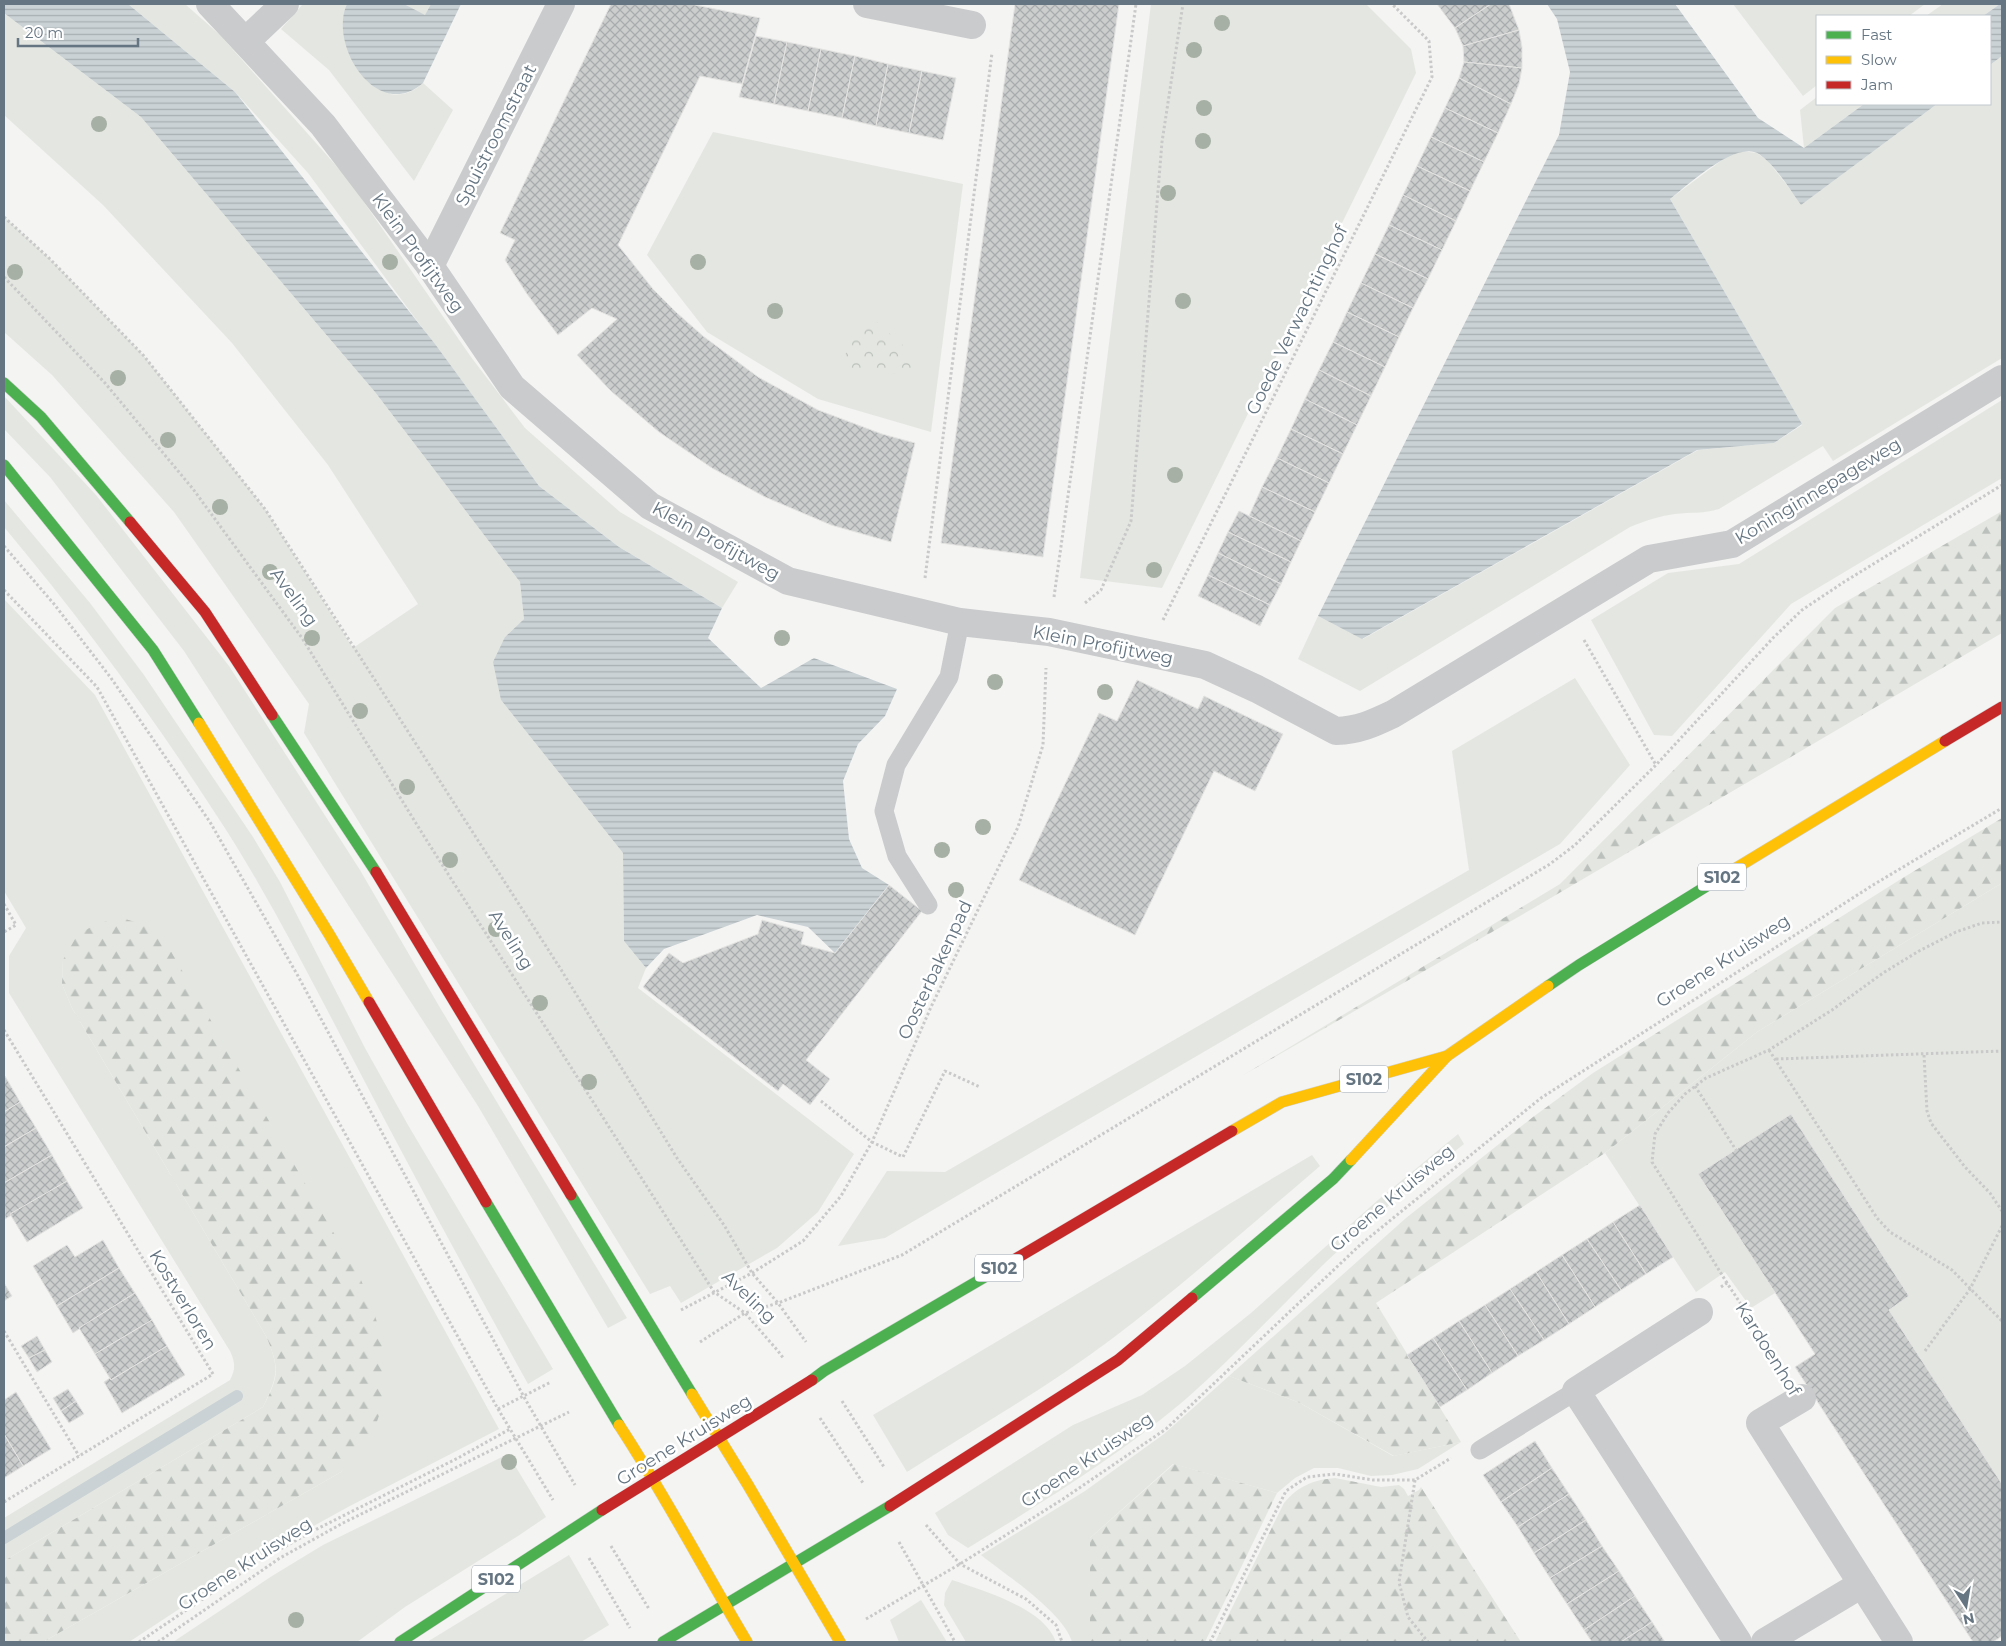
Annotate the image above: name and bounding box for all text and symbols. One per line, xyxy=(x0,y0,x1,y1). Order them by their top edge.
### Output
scale bar xyxy=(18,15,138,47)
legend xyxy=(1816,15,1991,105)
text: 20 m xyxy=(25,23,63,42)
text: Fast xyxy=(1861,25,1892,44)
text: Slow xyxy=(1861,50,1897,69)
street label: Spuistroomstraat xyxy=(451,60,541,210)
text: Jam xyxy=(1860,75,1893,94)
street label: Klein Profijtweg xyxy=(367,189,469,317)
street label: Goede Verwachtinghof xyxy=(1241,221,1353,418)
street label: Koninginnepageweg xyxy=(1731,433,1905,549)
street label: Klein Profijtweg xyxy=(648,497,784,585)
street label: Aveling xyxy=(265,563,323,631)
street label: Klein Profijtweg xyxy=(1031,621,1175,669)
road number: S102 xyxy=(1698,864,1746,890)
street label: Oosterbakenpad xyxy=(893,897,977,1043)
street label: Aveling xyxy=(484,906,538,974)
street label: Groene Kruisweg xyxy=(1652,910,1794,1012)
road number: S102 xyxy=(1340,1066,1388,1092)
street label: Groene Kruisweg xyxy=(1326,1140,1458,1256)
street label: Kostverloren xyxy=(144,1246,222,1354)
road number: S102 xyxy=(975,1254,1023,1282)
street label: Aveling xyxy=(717,1266,781,1328)
street label: Kardoenhof xyxy=(1731,1298,1806,1401)
street label: Groene Kruisweg xyxy=(612,1390,756,1490)
street label: Groene Kruisweg xyxy=(1017,1408,1157,1512)
street label: Groene Kruisweg xyxy=(174,1513,316,1615)
road number: S102 xyxy=(472,1566,520,1592)
north arrow xyxy=(1941,1581,1991,1631)
text: N xyxy=(1961,1609,1976,1629)

